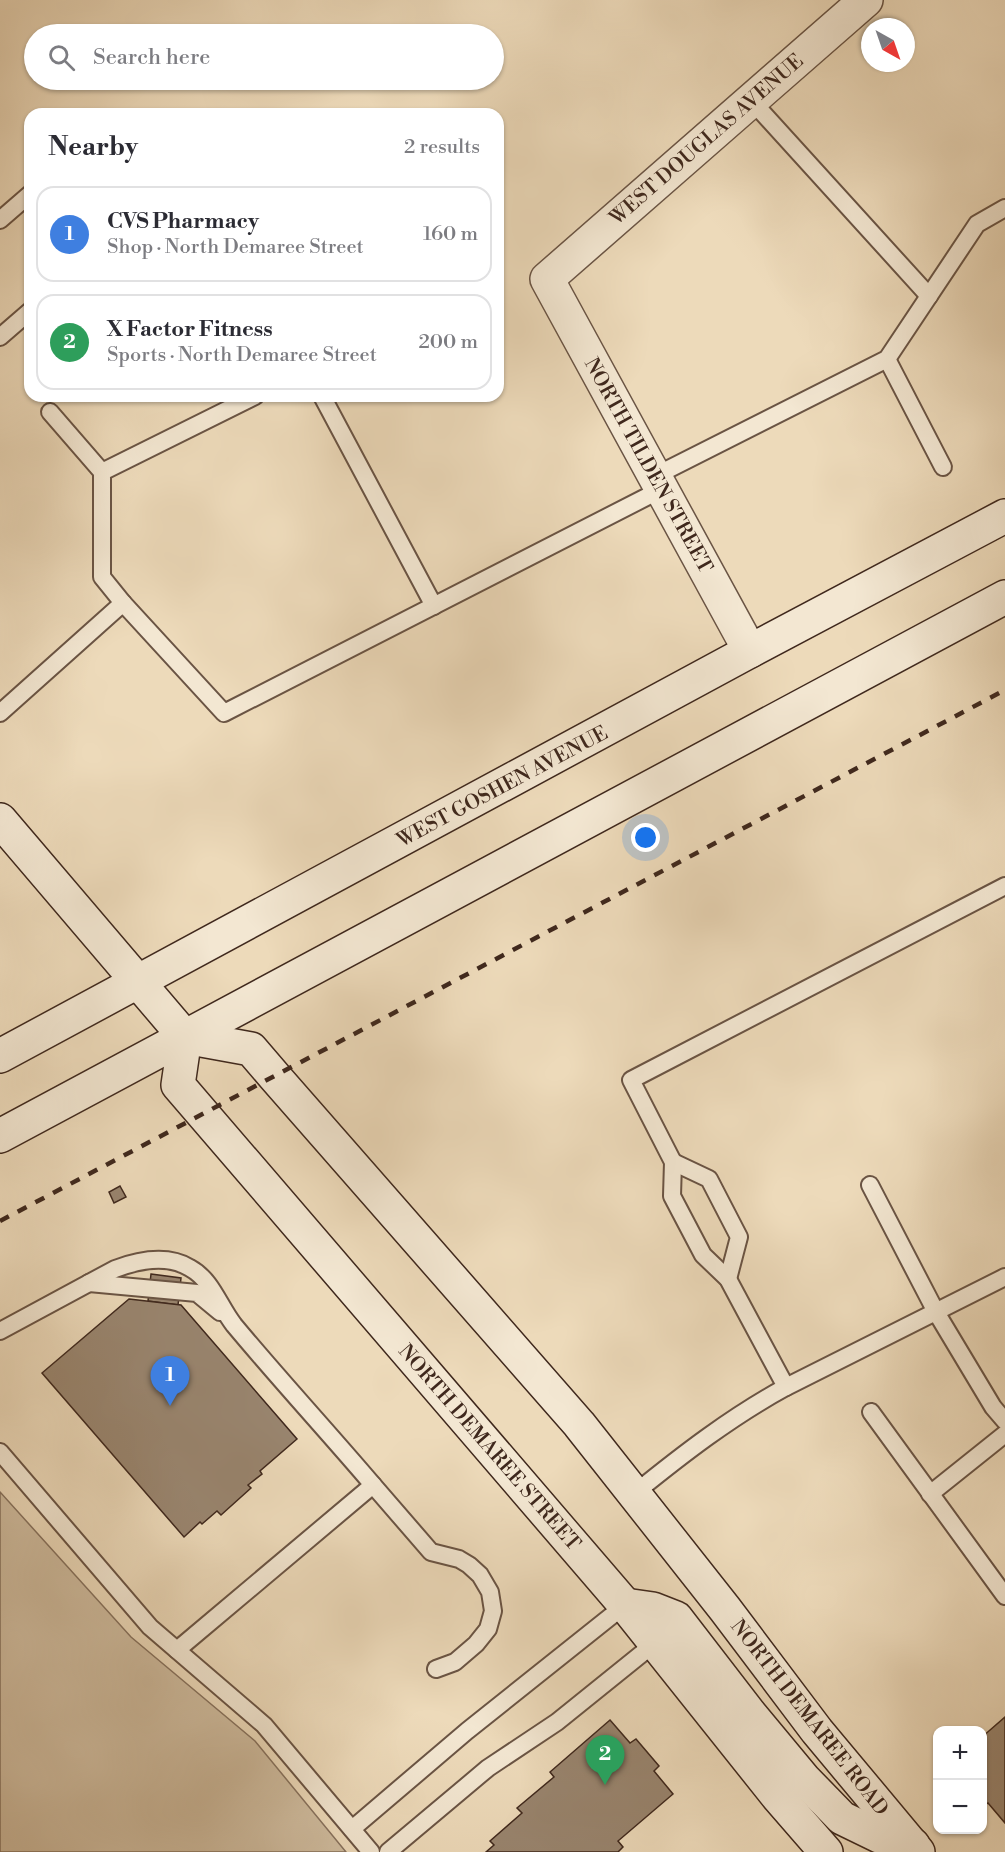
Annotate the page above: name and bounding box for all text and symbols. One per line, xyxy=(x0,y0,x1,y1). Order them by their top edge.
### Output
north arrow xyxy=(861,18,915,72)
search box xyxy=(24,24,504,90)
icon: search xyxy=(45,41,78,74)
text: Search here xyxy=(93,44,210,71)
street label: WEST DOUGLAS AVENUE xyxy=(604,49,809,232)
text: Nearby xyxy=(48,131,138,163)
text: 2 results xyxy=(404,135,480,160)
text: CVS Pharmacy xyxy=(107,208,259,235)
text: 1 xyxy=(65,222,74,247)
text: 160 m xyxy=(423,222,478,247)
text: Shop · North Demaree Street xyxy=(107,235,364,260)
text: X Factor Fitness xyxy=(107,316,273,343)
text: 2 xyxy=(63,330,76,355)
text: 200 m xyxy=(418,330,478,355)
text: Sports · North Demaree Street xyxy=(107,343,377,368)
street label: NORTH TILDEN STREET xyxy=(578,354,717,578)
street label: WEST GOSHEN AVENUE xyxy=(392,721,612,854)
your location xyxy=(631,823,660,852)
street label: NORTH DEMAREE STREET xyxy=(392,1340,585,1556)
pin: 1 xyxy=(150,1356,190,1406)
street label: NORTH DEMAREE ROAD xyxy=(724,1615,893,1821)
map controls xyxy=(933,1726,987,1834)
button: + xyxy=(933,1726,987,1780)
pin: 2 xyxy=(586,1736,624,1785)
button: − xyxy=(933,1780,987,1834)

